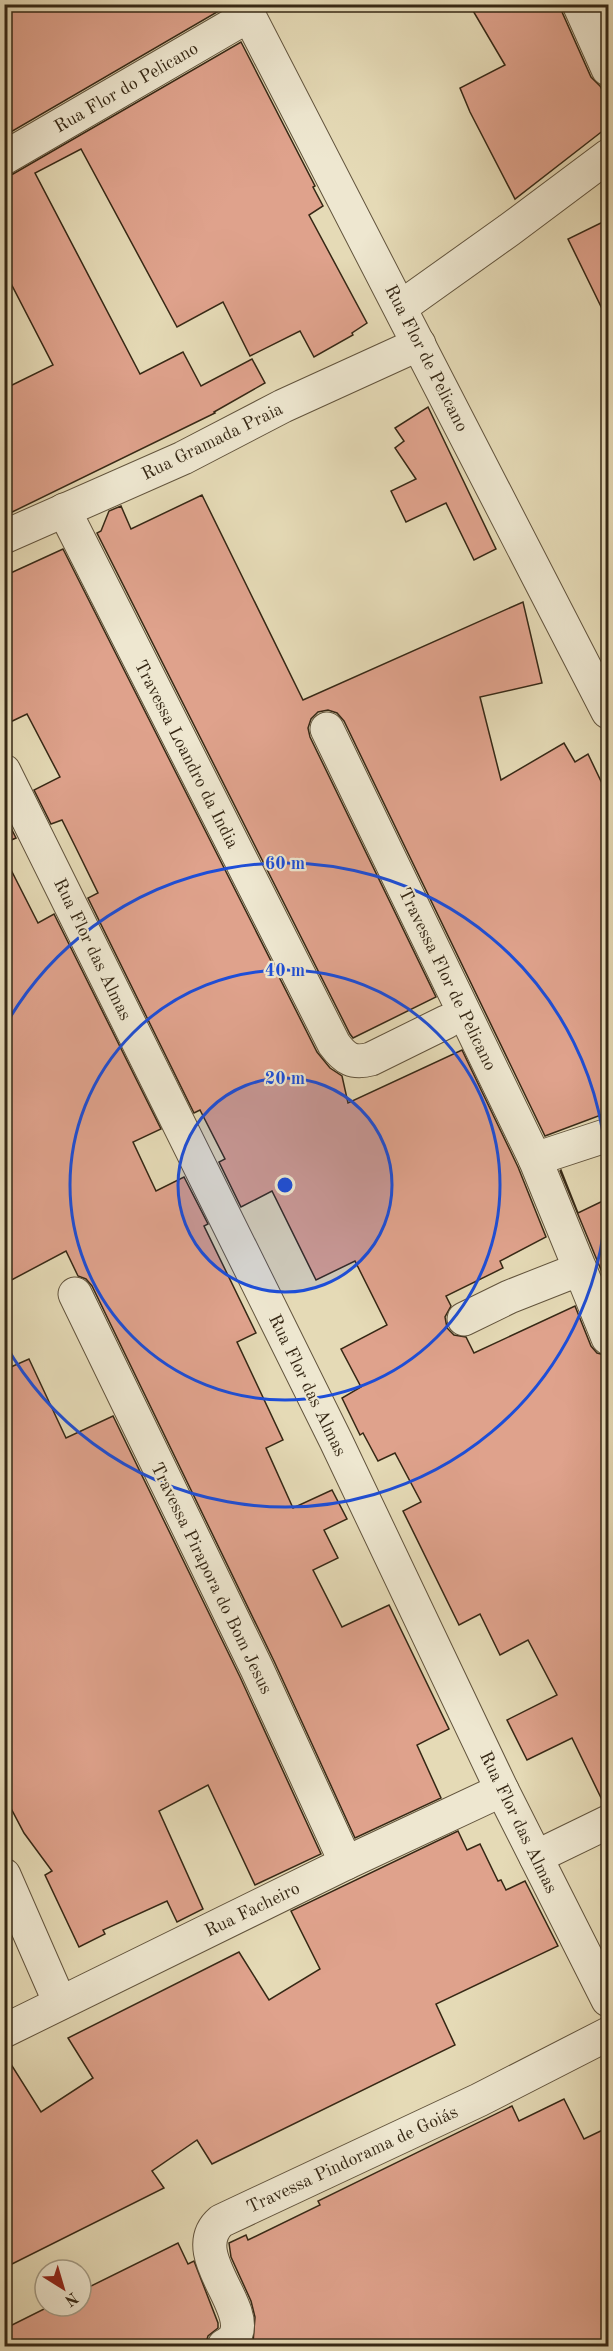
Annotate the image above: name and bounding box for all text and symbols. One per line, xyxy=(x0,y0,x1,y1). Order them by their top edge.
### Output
street label: Rua Flor do Pelicano xyxy=(51,39,202,136)
street label: Rua Flor de Pelicano xyxy=(381,282,471,435)
street label: Rua Gramada Praia xyxy=(139,400,286,484)
street label: Travessa Loandro da India xyxy=(131,657,242,852)
text: 60 m xyxy=(265,855,305,873)
street label: Rua Flor das Almas xyxy=(50,876,134,1023)
street label: Travessa Flor de Pelicano xyxy=(395,885,499,1074)
text: 40 m xyxy=(265,962,305,980)
text: 20 m xyxy=(265,1070,305,1088)
centre of rings xyxy=(275,1175,295,1195)
street label: Rua Flor das Almas xyxy=(265,1312,349,1459)
street label: Travessa Pirapora do Bom Jesus xyxy=(147,1460,275,1697)
street label: Rua Flor das Almas xyxy=(476,1749,560,1896)
street label: Rua Facheiro xyxy=(202,1879,303,1941)
street label: Travessa Pindorama de Goiás xyxy=(244,2103,461,2217)
north arrow xyxy=(33,2258,93,2318)
text: N xyxy=(61,2288,81,2309)

